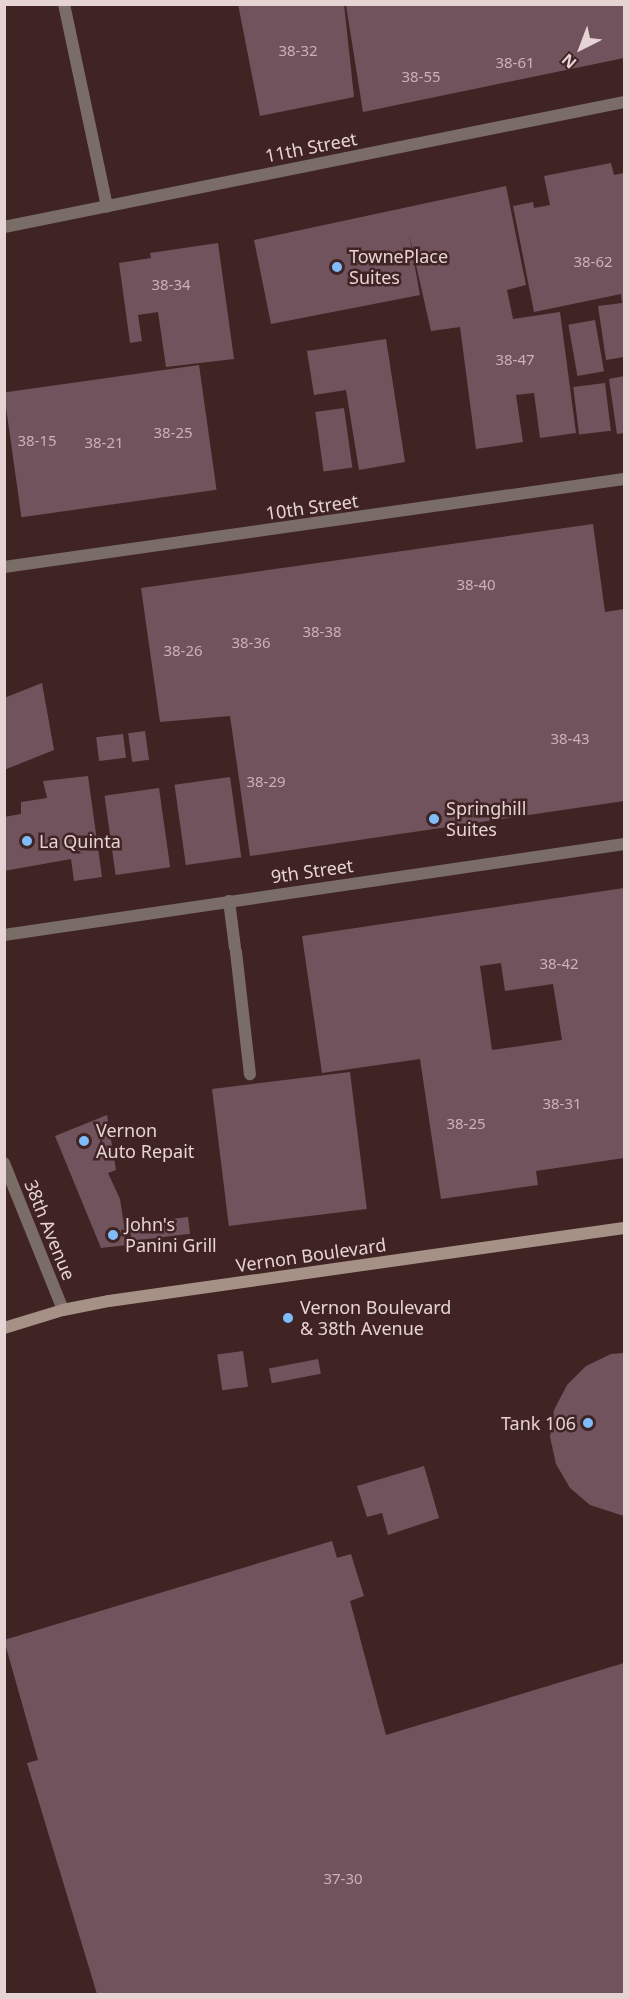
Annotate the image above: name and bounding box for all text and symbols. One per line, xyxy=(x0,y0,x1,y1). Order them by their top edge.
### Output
north arrow xyxy=(551,18,611,78)
house number: 38-32 xyxy=(278,42,318,60)
text: N xyxy=(557,49,581,74)
house number: 38-61 xyxy=(495,54,535,72)
house number: 38-55 xyxy=(401,68,441,86)
street label: 11th Street xyxy=(263,128,359,166)
place label: TownePlace Suites xyxy=(349,246,448,288)
house number: 38-62 xyxy=(573,253,613,271)
marker: TownePlace Suites xyxy=(330,260,344,274)
house number: 38-34 xyxy=(151,276,191,294)
house number: 38-47 xyxy=(495,351,535,369)
house number: 38-25 xyxy=(153,424,193,442)
house number: 38-15 xyxy=(17,432,57,450)
house number: 38-21 xyxy=(84,434,124,452)
street label: 10th Street xyxy=(264,490,360,524)
house number: 38-40 xyxy=(456,576,496,594)
house number: 38-38 xyxy=(302,623,342,641)
house number: 38-36 xyxy=(231,634,271,652)
house number: 38-26 xyxy=(163,642,203,660)
house number: 38-43 xyxy=(550,730,590,748)
house number: 38-29 xyxy=(246,773,286,791)
place label: Springhill Suites xyxy=(446,798,526,840)
marker: Springhill Suites xyxy=(427,812,441,826)
place label: La Quinta xyxy=(39,830,121,852)
marker: La Quinta xyxy=(20,834,34,848)
street label: 9th Street xyxy=(269,855,355,887)
house number: 38-42 xyxy=(539,955,579,973)
house number: 38-31 xyxy=(542,1095,582,1113)
house number: 38-25 xyxy=(446,1115,486,1133)
place label: Vernon Auto Repait xyxy=(96,1120,194,1162)
marker: Vernon Auto Repait xyxy=(77,1134,91,1148)
street label: 38th Avenue xyxy=(20,1177,80,1283)
place label: John's Panini Grill xyxy=(125,1214,217,1256)
marker: John's Panini Grill xyxy=(106,1228,120,1242)
street label: Vernon Boulevard xyxy=(235,1234,387,1276)
place label: Vernon Boulevard & 38th Avenue xyxy=(300,1297,451,1340)
marker: Vernon Boulevard & 38th Avenue xyxy=(281,1311,295,1325)
place label: Tank 106 xyxy=(501,1412,576,1434)
marker: Tank 106 xyxy=(581,1416,595,1430)
house number: 37-30 xyxy=(323,1870,363,1888)

